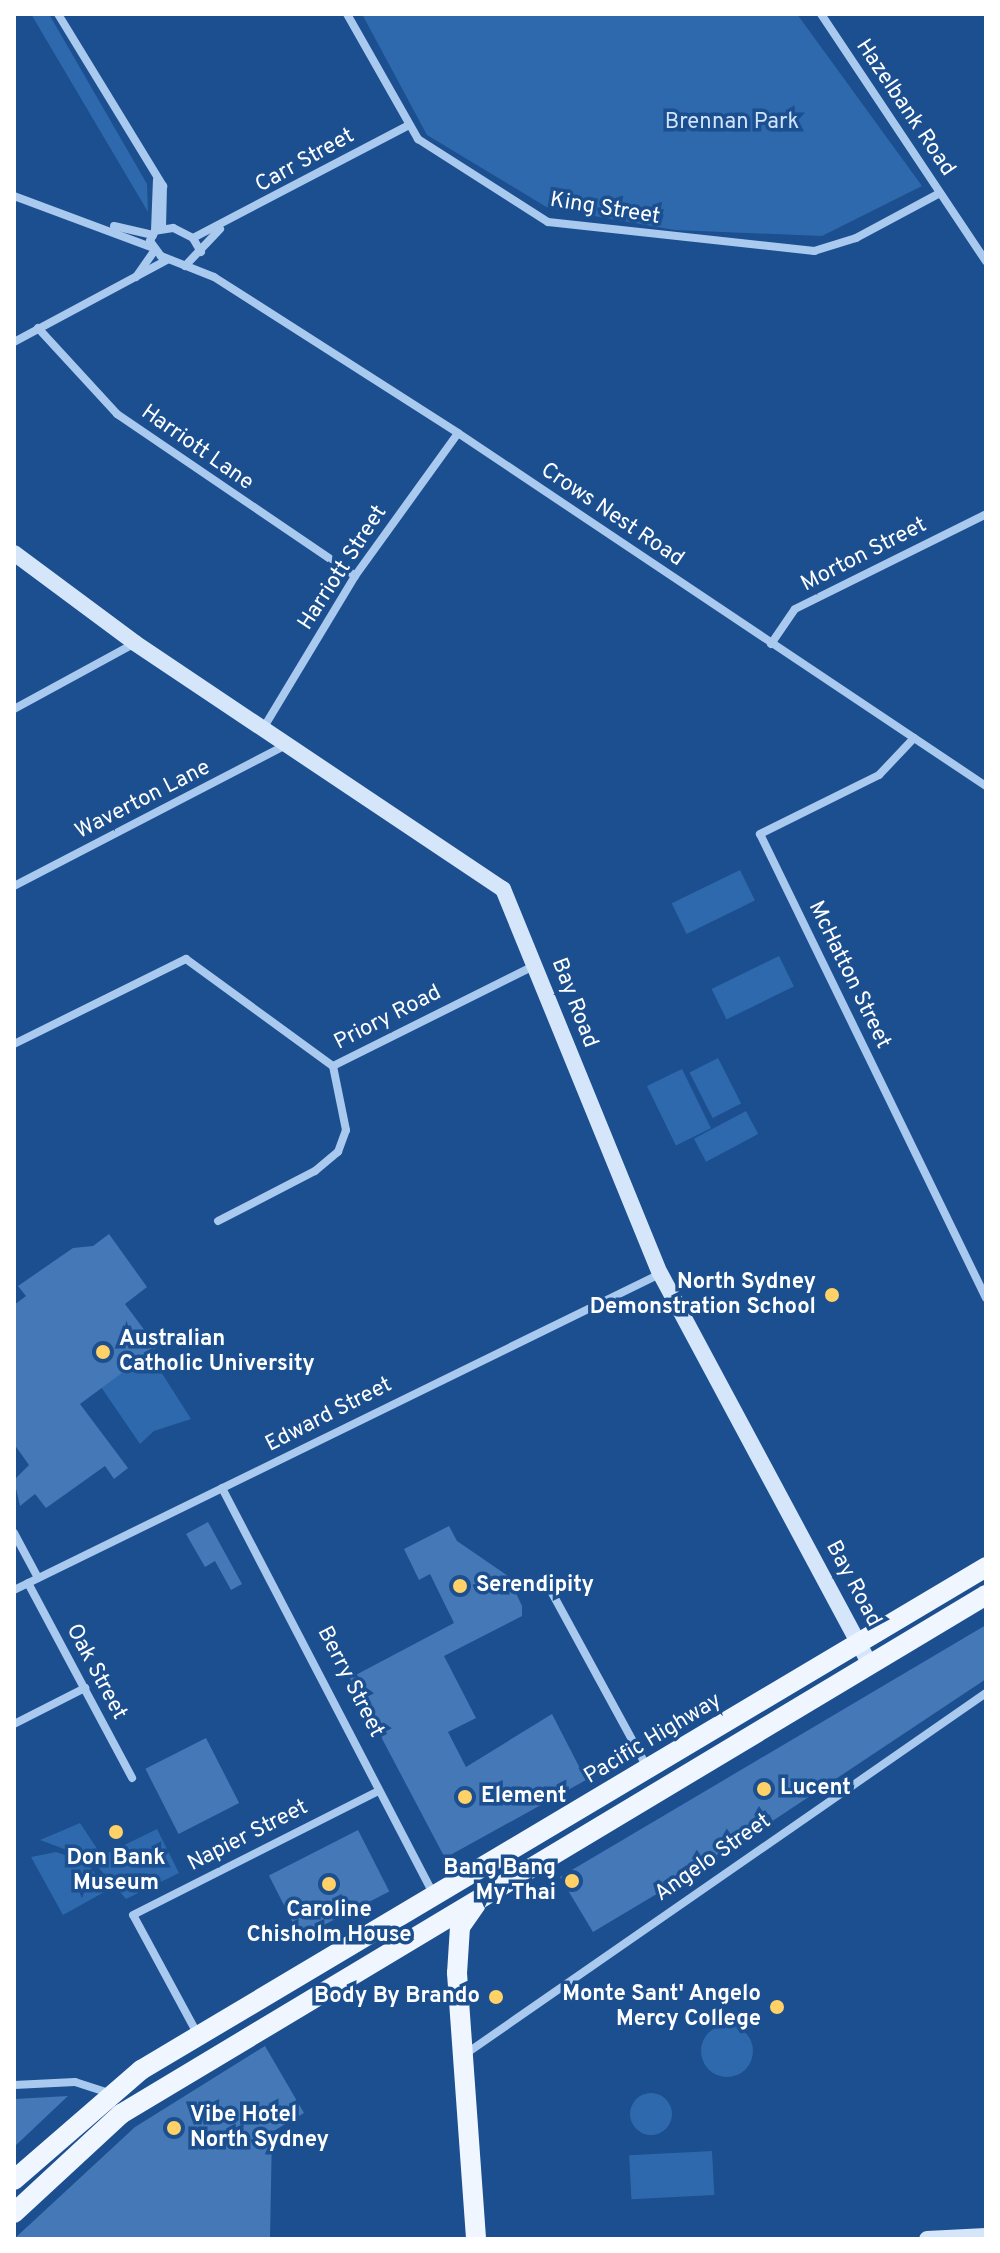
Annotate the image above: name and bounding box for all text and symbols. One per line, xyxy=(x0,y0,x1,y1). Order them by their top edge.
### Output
street label: Hazelbank Road xyxy=(849,35,961,181)
park label: Brennan Park xyxy=(665,110,799,136)
street label: Carr Street xyxy=(251,123,359,199)
street label: King Street xyxy=(548,187,662,231)
street label: Harriott Lane xyxy=(136,400,258,496)
street label: Crows Nest Road xyxy=(535,457,689,573)
street label: Harriott Street xyxy=(293,501,393,635)
street label: Morton Street xyxy=(797,512,931,598)
street label: Waverton Lane xyxy=(71,755,215,845)
street label: McHatton Street xyxy=(802,897,896,1053)
street label: Bay Road xyxy=(545,954,603,1052)
street label: Priory Road xyxy=(330,980,446,1056)
place label: North Sydney Demonstration School xyxy=(590,1269,816,1320)
marker: North Sydney Demonstration School xyxy=(823,1286,841,1304)
place label: Australian Catholic University xyxy=(119,1326,315,1378)
marker: Australian Catholic University xyxy=(94,1343,112,1361)
street label: Edward Street xyxy=(261,1372,397,1458)
street label: Bay Road xyxy=(819,1536,887,1632)
place label: Serendipity xyxy=(476,1573,594,1599)
marker: Serendipity xyxy=(451,1577,469,1595)
street label: Oak Street xyxy=(60,1620,132,1724)
street label: Berry Street xyxy=(311,1622,389,1742)
street label: Pacific Highway xyxy=(580,1688,726,1790)
place label: Lucent xyxy=(780,1776,851,1802)
marker: Lucent xyxy=(755,1780,773,1798)
place label: Element xyxy=(481,1784,566,1810)
marker: Element xyxy=(456,1788,474,1806)
street label: Napier Street xyxy=(184,1794,312,1878)
street label: Angelo Street xyxy=(650,1808,776,1908)
marker: Don Bank Museum xyxy=(107,1823,125,1841)
place label: Don Bank Museum xyxy=(66,1845,166,1896)
place label: Bang Bang My Thai xyxy=(443,1855,556,1906)
marker: Bang Bang My Thai xyxy=(563,1872,581,1890)
marker: Caroline Chisholm House xyxy=(320,1875,338,1893)
place label: Caroline Chisholm House xyxy=(246,1897,412,1948)
place label: Monte Sant' Angelo Mercy College xyxy=(561,1981,761,2032)
place label: Body By Brando xyxy=(314,1984,480,2010)
marker: Body By Brando xyxy=(487,1988,505,2006)
marker: Monte Sant' Angelo Mercy College xyxy=(768,1998,786,2016)
place label: Vibe Hotel North Sydney xyxy=(190,2102,329,2154)
marker: Vibe Hotel North Sydney xyxy=(165,2119,183,2137)

